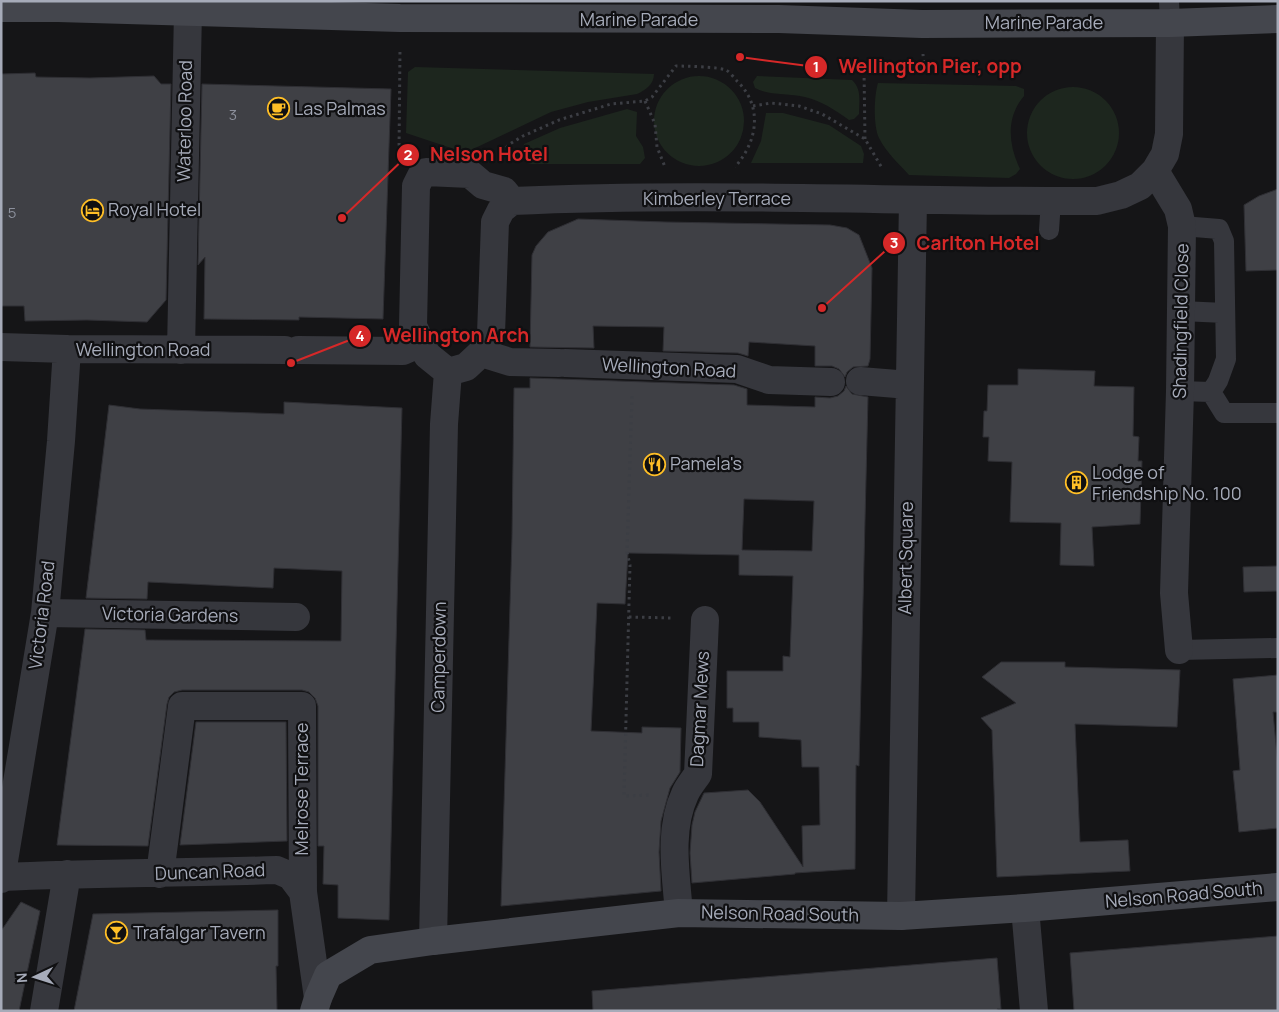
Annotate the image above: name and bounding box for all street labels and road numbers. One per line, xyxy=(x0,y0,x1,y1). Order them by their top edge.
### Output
street label: Marine Parade xyxy=(580,7,698,31)
street label: Marine Parade xyxy=(985,10,1103,34)
street label: Waterloo Road xyxy=(171,60,197,182)
street label: Kimberley Terrace xyxy=(643,186,791,210)
street label: Shadingfield Close xyxy=(1167,243,1193,399)
street label: Wellington Road xyxy=(76,337,210,361)
street label: Wellington Road xyxy=(601,351,737,383)
street label: Albert Square xyxy=(892,501,918,615)
street label: Victoria Road xyxy=(22,559,60,670)
street label: Victoria Gardens xyxy=(102,601,238,627)
street label: Camperdown xyxy=(425,601,451,713)
street label: Dagmar Mews xyxy=(684,650,714,768)
street label: Melrose Terrace xyxy=(289,723,313,855)
street label: Duncan Road xyxy=(154,857,265,885)
street label: Nelson Road South xyxy=(1104,875,1264,913)
street label: Nelson Road South xyxy=(701,900,859,926)

